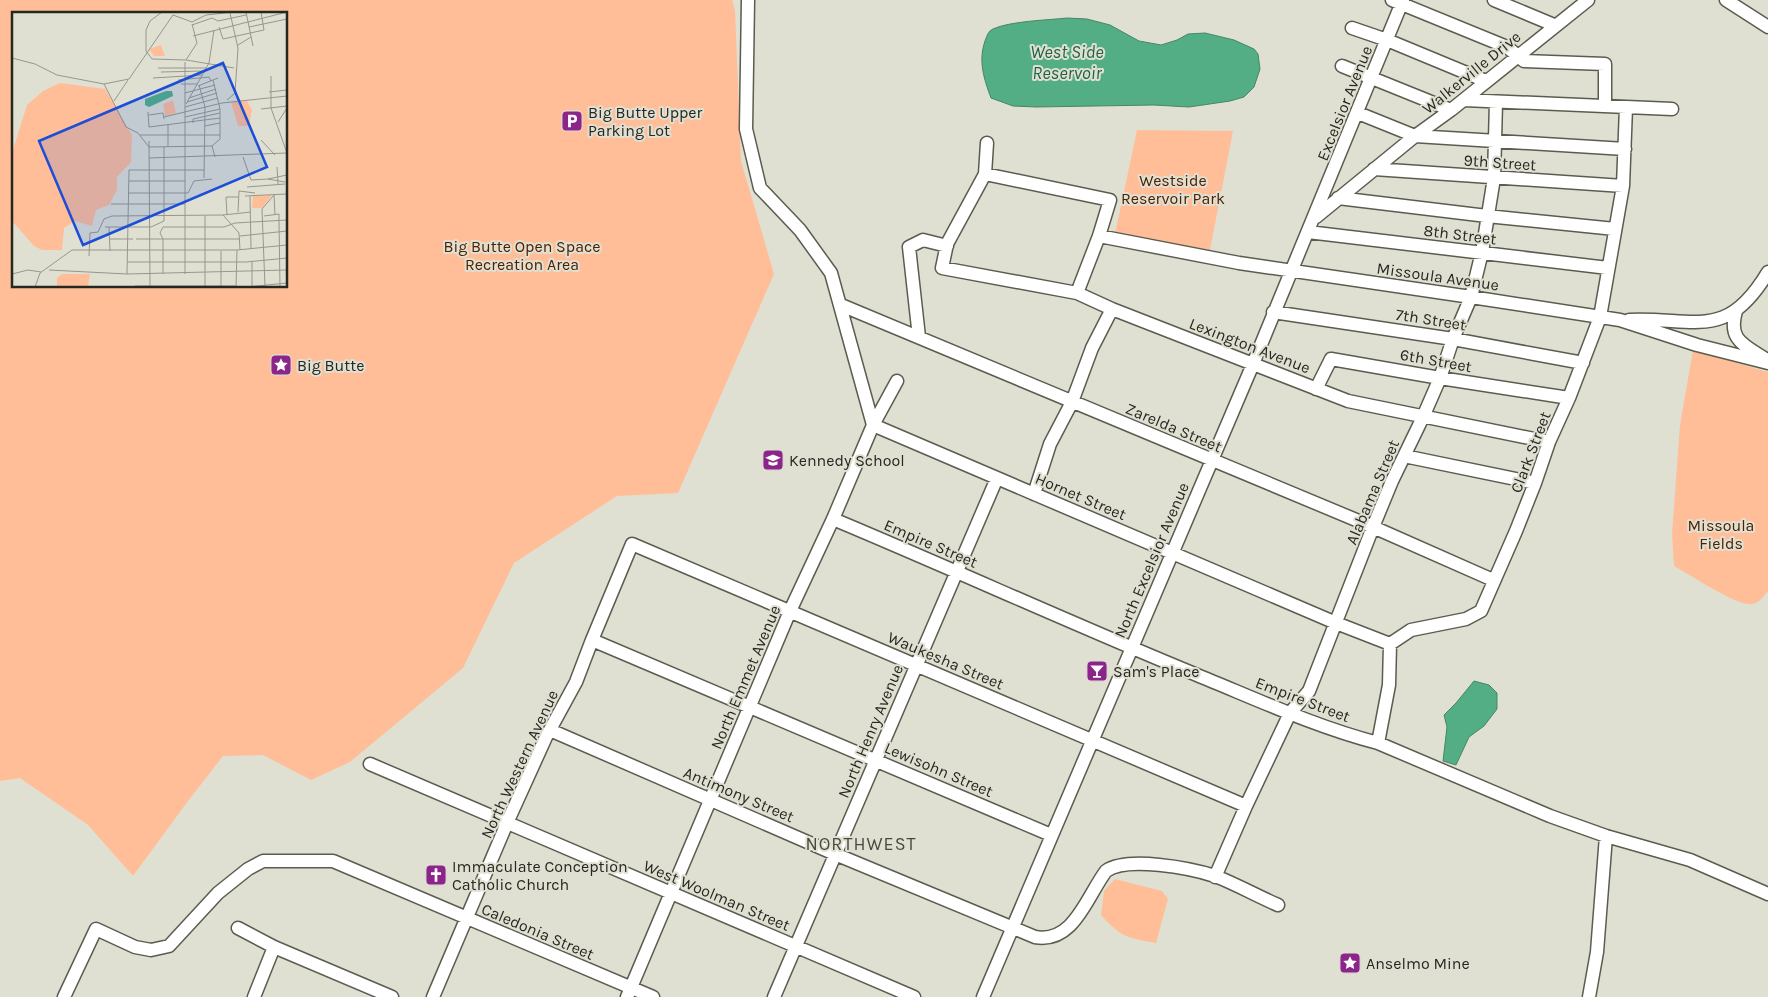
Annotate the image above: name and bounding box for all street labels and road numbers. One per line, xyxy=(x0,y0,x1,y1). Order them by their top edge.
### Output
street label: Walkerville Drive xyxy=(1418,27,1524,118)
street label: Excelsior Avenue xyxy=(1313,43,1376,163)
street label: 9th Street xyxy=(1463,150,1537,175)
street label: 8th Street xyxy=(1422,221,1497,248)
street label: Missoula Avenue xyxy=(1376,259,1500,294)
street label: 7th Street xyxy=(1394,305,1467,334)
street label: Lexington Avenue xyxy=(1187,314,1313,377)
street label: 6th Street xyxy=(1399,345,1473,376)
street label: Zarelda Street xyxy=(1123,399,1225,456)
street label: Clark Street xyxy=(1506,409,1555,496)
street label: Alabama Street xyxy=(1342,437,1403,548)
street label: Hornet Street xyxy=(1033,469,1129,524)
street label: North Excelsior Avenue xyxy=(1110,480,1193,641)
street label: Empire Street xyxy=(881,515,980,572)
street label: North Emmet Avenue xyxy=(707,602,784,752)
street label: Waukesha Street xyxy=(885,627,1007,693)
street label: North Henry Avenue xyxy=(834,662,907,801)
street label: Empire Street xyxy=(1253,673,1353,726)
street label: North Western Avenue xyxy=(477,687,562,841)
street label: Lewisohn Street xyxy=(882,738,996,801)
street label: Antimony Street xyxy=(681,763,797,826)
street label: West Woolman Street xyxy=(641,856,793,935)
street label: Caledonia Street xyxy=(479,899,597,964)

